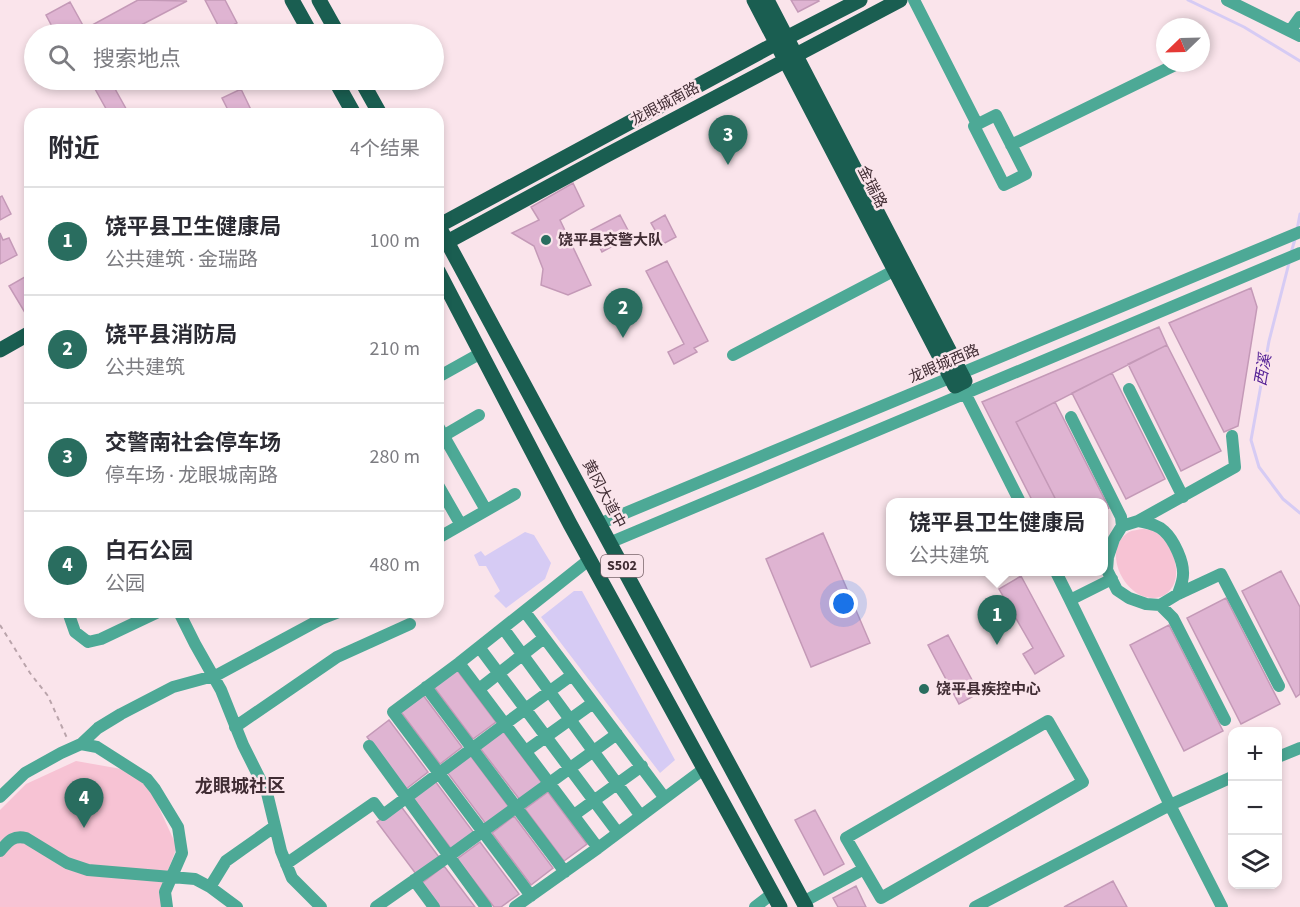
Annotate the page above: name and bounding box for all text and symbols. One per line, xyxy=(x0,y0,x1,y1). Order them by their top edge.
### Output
north arrow xyxy=(1156,18,1210,72)
search box xyxy=(24,24,444,90)
icon: search xyxy=(45,41,78,74)
text: 搜索地点 xyxy=(93,43,181,75)
street label: 龙眼城南路 xyxy=(627,77,703,131)
pin: 3 xyxy=(708,116,748,165)
text: 附近 xyxy=(48,130,100,167)
text: 4个结果 xyxy=(350,135,420,163)
street label: 金瑞路 xyxy=(852,162,892,212)
text: 饶平县卫生健康局 xyxy=(105,211,281,243)
text: 1 xyxy=(62,227,73,255)
text: 100 m xyxy=(370,227,420,255)
place label: 饶平县交警大队 xyxy=(558,230,663,251)
marker: 饶平县交警大队 xyxy=(539,233,553,247)
text: 公共建筑 · 金瑞路 xyxy=(105,246,258,274)
pin: 2 xyxy=(604,288,642,338)
text: 饶平县消防局 xyxy=(105,319,237,351)
text: 2 xyxy=(62,335,73,363)
text: 210 m xyxy=(370,335,420,363)
street label: 龙眼城西路 xyxy=(905,340,983,388)
water label: 西溪 xyxy=(1249,350,1277,388)
text: 公共建筑 xyxy=(105,354,185,382)
text: 交警南社会停车场 xyxy=(105,427,281,459)
text: 3 xyxy=(62,443,73,471)
text: 280 m xyxy=(370,443,420,471)
street label: 黄冈大道中 xyxy=(577,456,631,532)
text: 停车场 · 龙眼城南路 xyxy=(105,462,278,490)
popup xyxy=(886,498,1108,576)
text: 饶平县卫生健康局 xyxy=(909,507,1085,539)
text: 白石公园 xyxy=(105,535,193,567)
text: 公共建筑 xyxy=(909,542,989,570)
text: 4 xyxy=(62,551,73,579)
text: 480 m xyxy=(370,551,420,579)
road number: S502 xyxy=(601,555,643,577)
text: 公园 xyxy=(105,570,145,598)
your location xyxy=(829,589,858,618)
pin: 1 xyxy=(978,596,1016,645)
place label: 饶平县疾控中心 xyxy=(936,679,1041,700)
marker: 饶平县疾控中心 xyxy=(917,682,931,696)
map controls xyxy=(1228,727,1282,889)
button: + xyxy=(1228,727,1282,781)
district label: 龙眼城社区 xyxy=(195,774,285,799)
pin: 4 xyxy=(64,778,104,828)
button: − xyxy=(1228,781,1282,835)
button: layers xyxy=(1228,835,1282,889)

